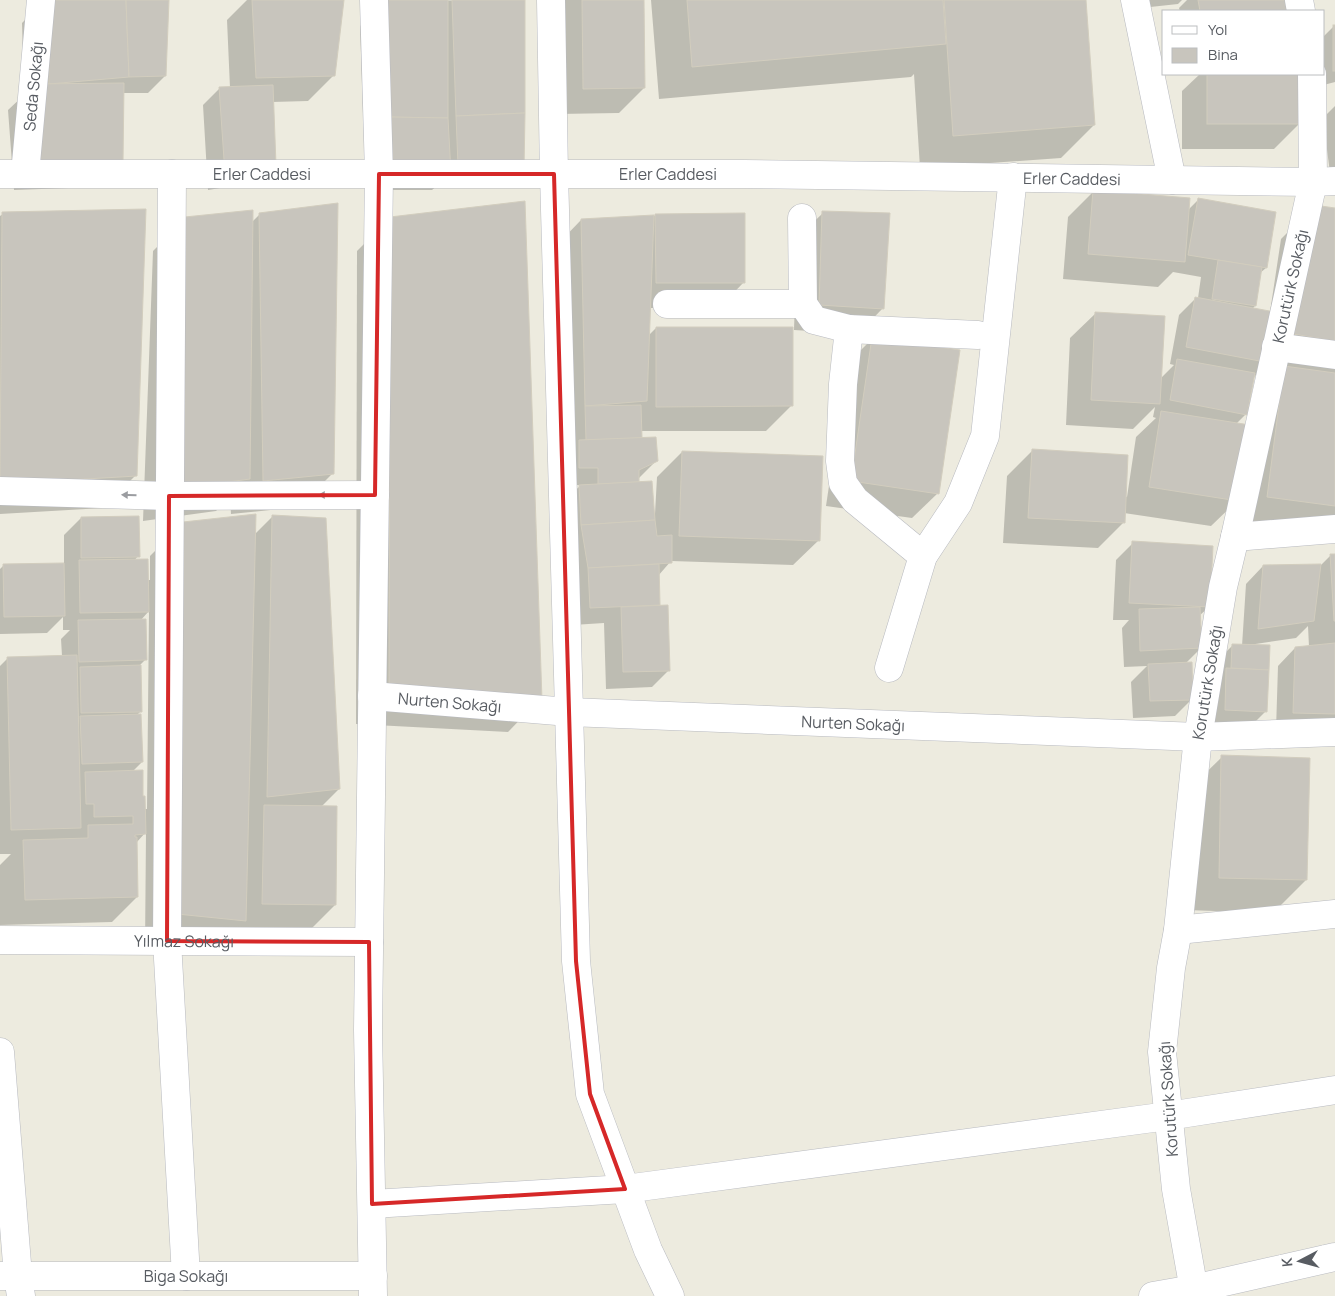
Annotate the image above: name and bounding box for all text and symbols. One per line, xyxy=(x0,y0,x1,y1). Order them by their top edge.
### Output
legend xyxy=(1162,10,1325,75)
text: Yol xyxy=(1208,19,1228,40)
street label: Seda Sokağı xyxy=(18,40,48,132)
text: Bina xyxy=(1208,44,1238,65)
street label: Erler Caddesi xyxy=(213,163,311,185)
street label: Erler Caddesi xyxy=(619,163,717,185)
street label: Erler Caddesi xyxy=(1023,167,1121,190)
street label: Korutürk Sokağı xyxy=(1267,227,1313,345)
one-way arrow xyxy=(121,491,137,499)
one-way arrow xyxy=(318,491,334,499)
street label: Korutürk Sokağı xyxy=(1187,623,1227,741)
street label: Nurten Sokağı xyxy=(397,687,502,717)
street label: Nurten Sokağı xyxy=(801,710,905,736)
street label: Yılmaz Sokağı xyxy=(134,930,234,952)
street label: Korutürk Sokağı xyxy=(1153,1040,1183,1158)
north arrow xyxy=(1275,1236,1325,1286)
text: K xyxy=(1277,1256,1296,1268)
street label: Biga Sokağı xyxy=(144,1265,228,1287)

